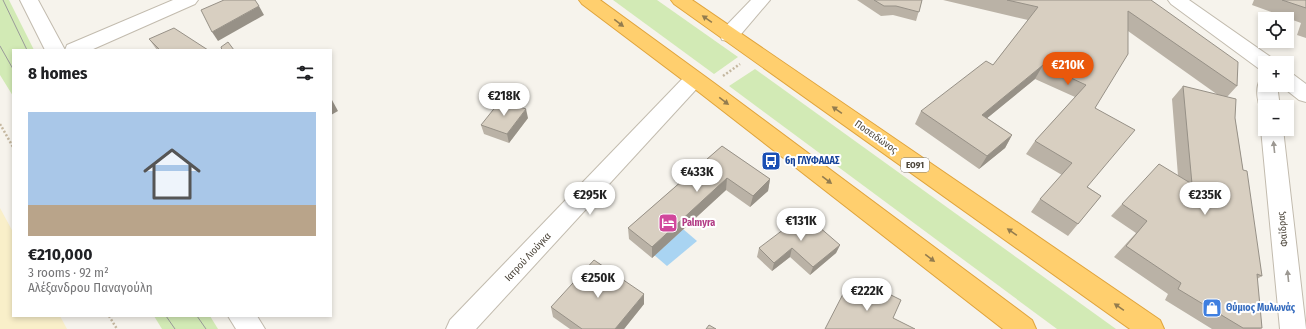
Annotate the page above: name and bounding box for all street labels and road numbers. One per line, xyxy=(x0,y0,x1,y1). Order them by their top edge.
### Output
street label: Ποσειδώνος xyxy=(852,117,901,156)
road number: ΕΟ91 xyxy=(901,158,929,172)
street label: Φαίδρας xyxy=(1274,210,1291,247)
street label: Ιατρού Λιούγκα xyxy=(502,229,554,284)

